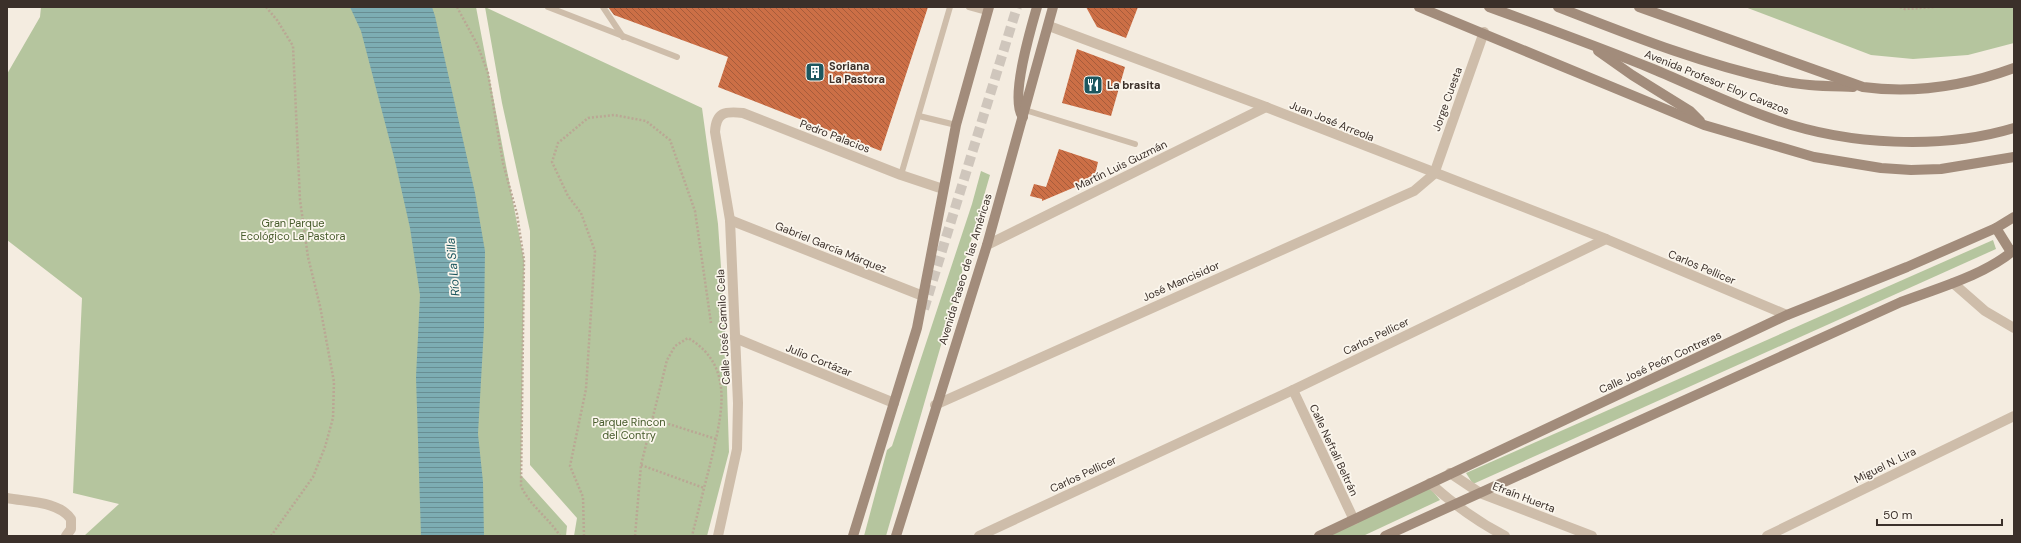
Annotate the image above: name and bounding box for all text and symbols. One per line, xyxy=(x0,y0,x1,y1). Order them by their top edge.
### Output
street label: Avenida Profesor Eloy Cavazos xyxy=(1643,46,1791,118)
place label: Soriana La Pastora xyxy=(829,59,885,86)
building icon: Soriana La Pastora xyxy=(804,61,826,83)
street label: Jorge Cuesta xyxy=(1429,65,1465,133)
restaurant icon: La brasita xyxy=(1082,74,1104,96)
place label: La brasita xyxy=(1107,78,1160,92)
street label: Juan José Arreola xyxy=(1288,98,1376,144)
street label: Pedro Palacios xyxy=(798,116,872,156)
street label: Martín Luis Guzmán xyxy=(1073,137,1169,193)
street label: Avenida Paseo de las Américas xyxy=(935,192,995,346)
park label: Gran Parque Ecológico La Pastora xyxy=(240,216,346,243)
street label: Gabriel García Márquez xyxy=(773,218,889,276)
water label: Río La Silla xyxy=(442,237,464,297)
street label: Carlos Pellicer xyxy=(1666,247,1738,287)
street label: José Mancisidor xyxy=(1140,258,1222,304)
street label: Calle José Camilo Cela xyxy=(713,269,733,385)
street label: Carlos Pellicer xyxy=(1341,314,1411,358)
street label: Calle José Peón Contreras xyxy=(1597,327,1723,397)
street label: Julio Cortázar xyxy=(784,340,854,380)
street label: Calle Neftalí Beltrán xyxy=(1307,402,1361,498)
park label: Parque Rincon del Contry xyxy=(593,415,665,442)
street label: Miguel N. Lira xyxy=(1852,444,1918,486)
street label: Carlos Pellicer xyxy=(1047,452,1119,496)
street label: Efraín Huerta xyxy=(1491,479,1557,515)
scale bar xyxy=(1877,501,2002,527)
text: 50 m xyxy=(1883,507,1912,523)

